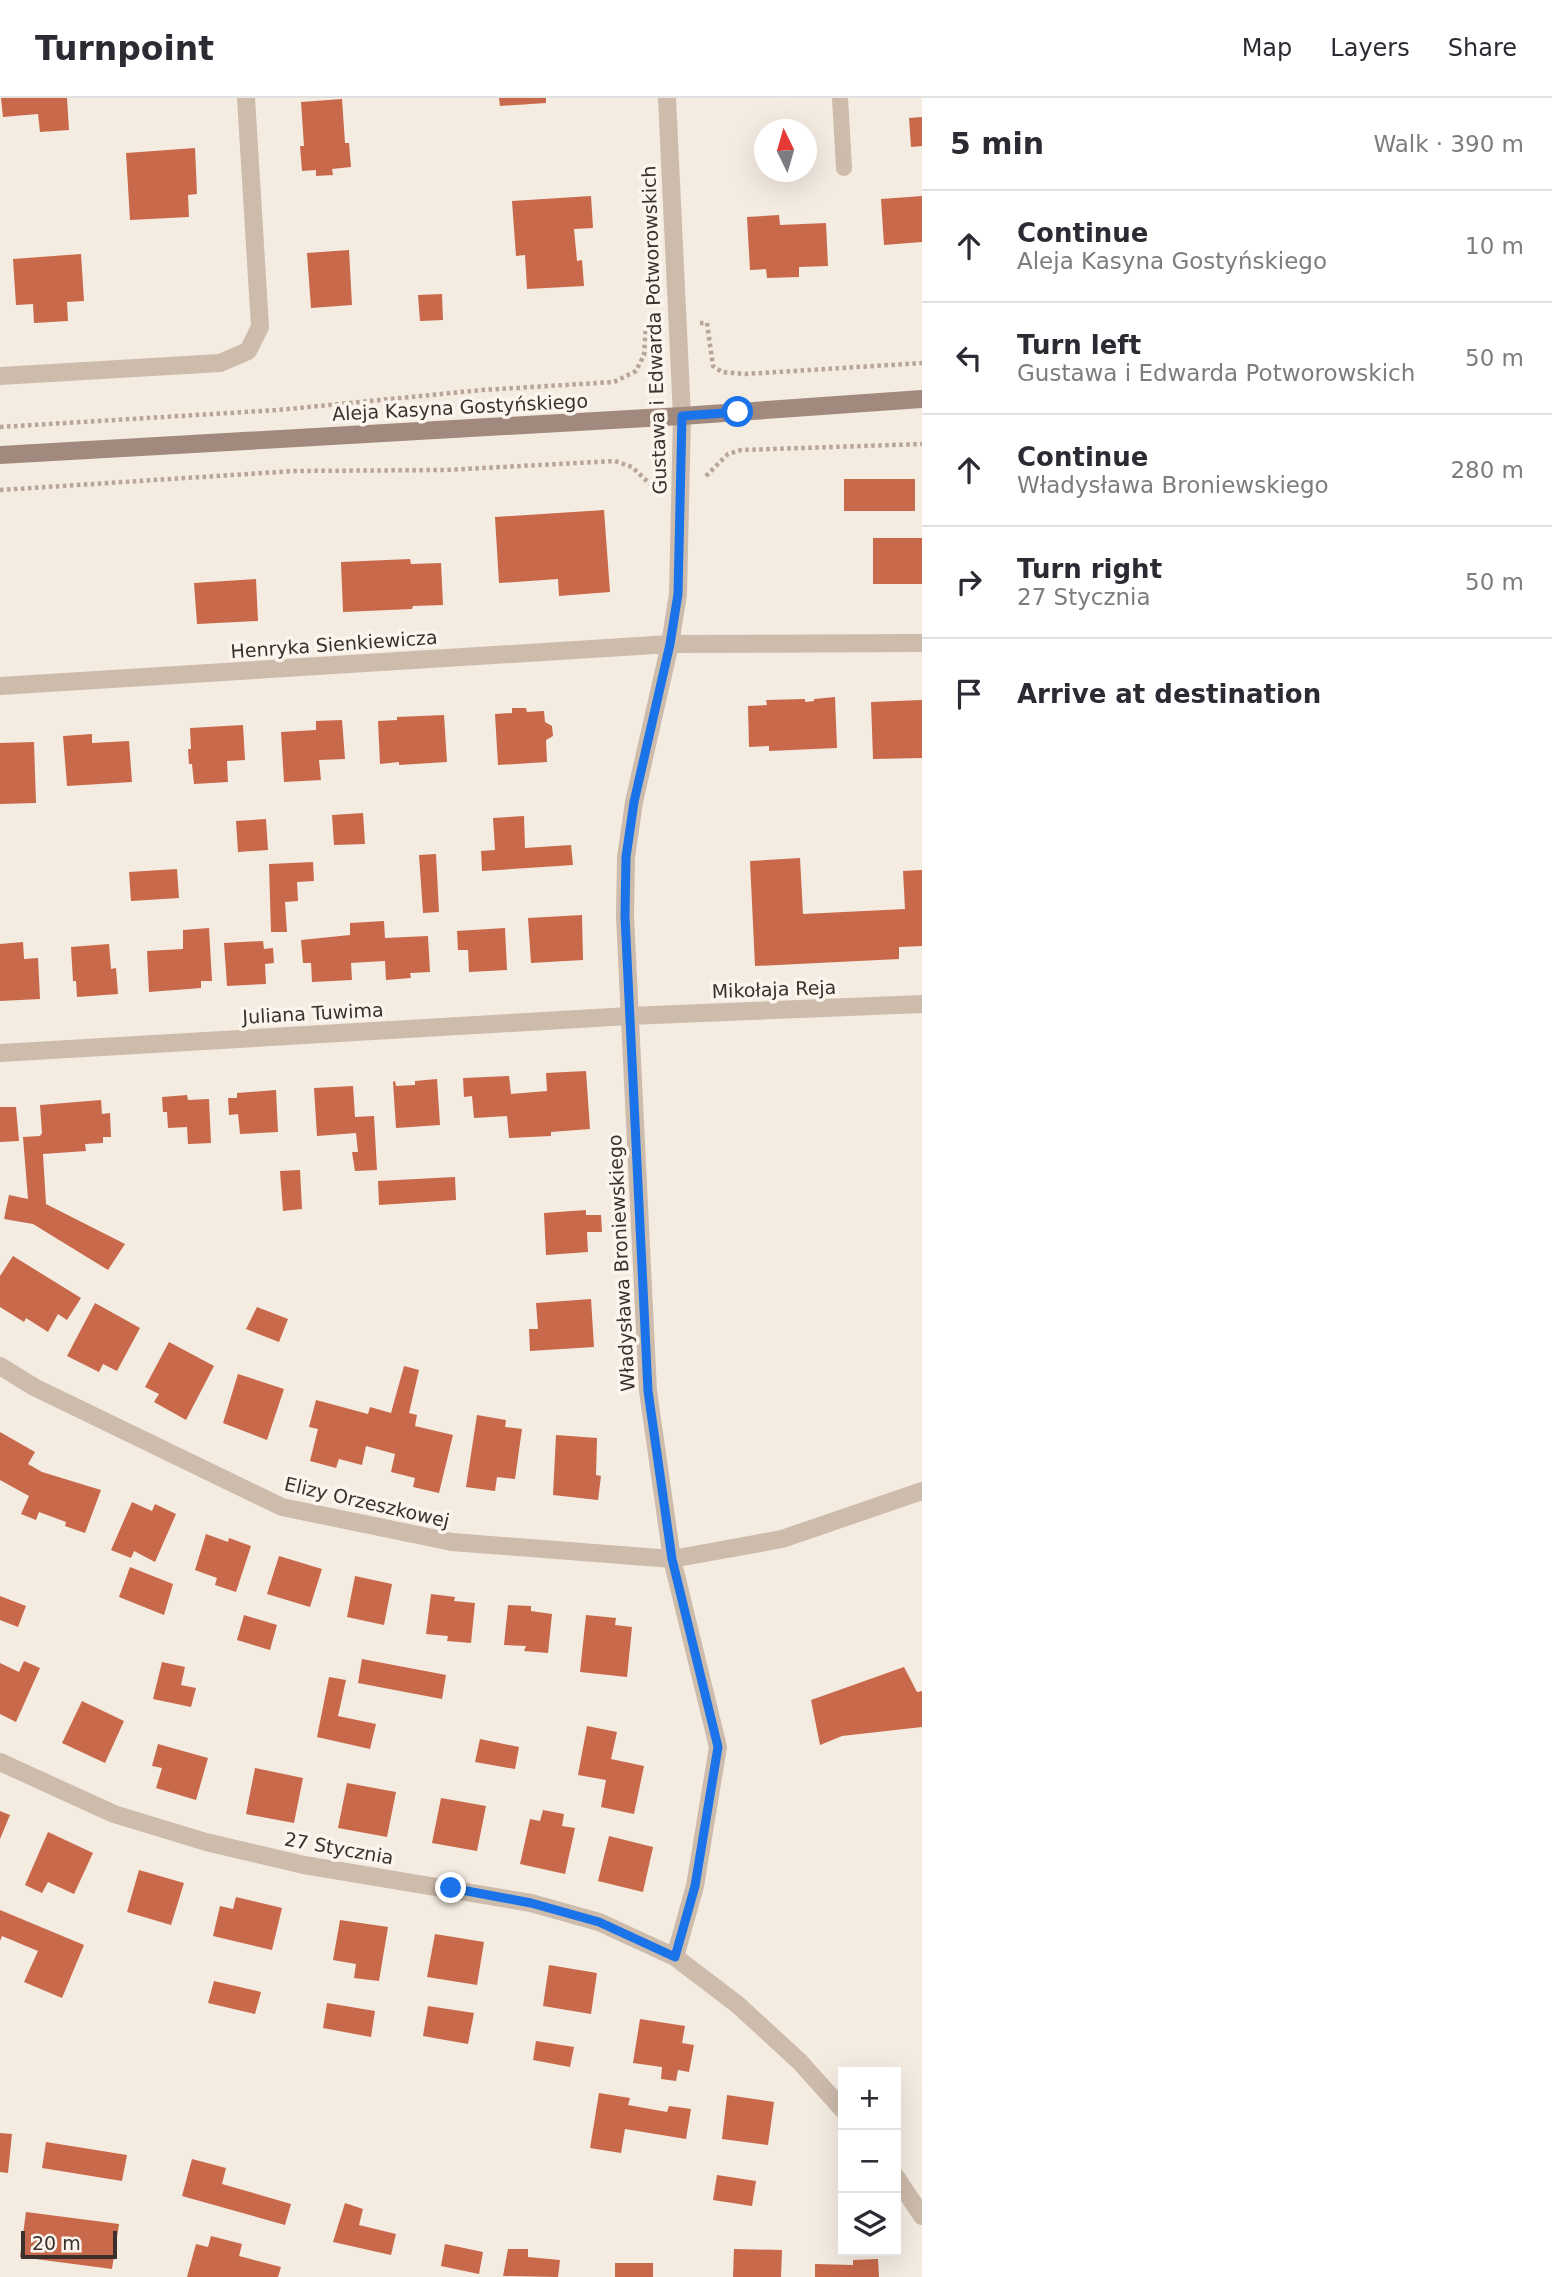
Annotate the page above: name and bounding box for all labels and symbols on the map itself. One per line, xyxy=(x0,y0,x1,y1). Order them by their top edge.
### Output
north arrow xyxy=(754,119,817,182)
street label: Gustawa i Edwarda Potworowskich xyxy=(637,165,671,495)
street label: Aleja Kasyna Gostyńskiego xyxy=(332,389,588,425)
route start xyxy=(722,396,753,427)
street label: Henryka Sienkiewicza xyxy=(230,626,438,662)
street label: Mikołaja Reja xyxy=(711,976,837,1002)
street label: Juliana Tuwima xyxy=(241,998,384,1028)
street label: Władysława Broniewskiego xyxy=(603,1134,639,1392)
street label: Elizy Orzeszkowej xyxy=(282,1472,452,1532)
street label: 27 Stycznia xyxy=(283,1828,395,1868)
route end xyxy=(435,1872,466,1903)
scale bar xyxy=(21,2228,117,2260)

